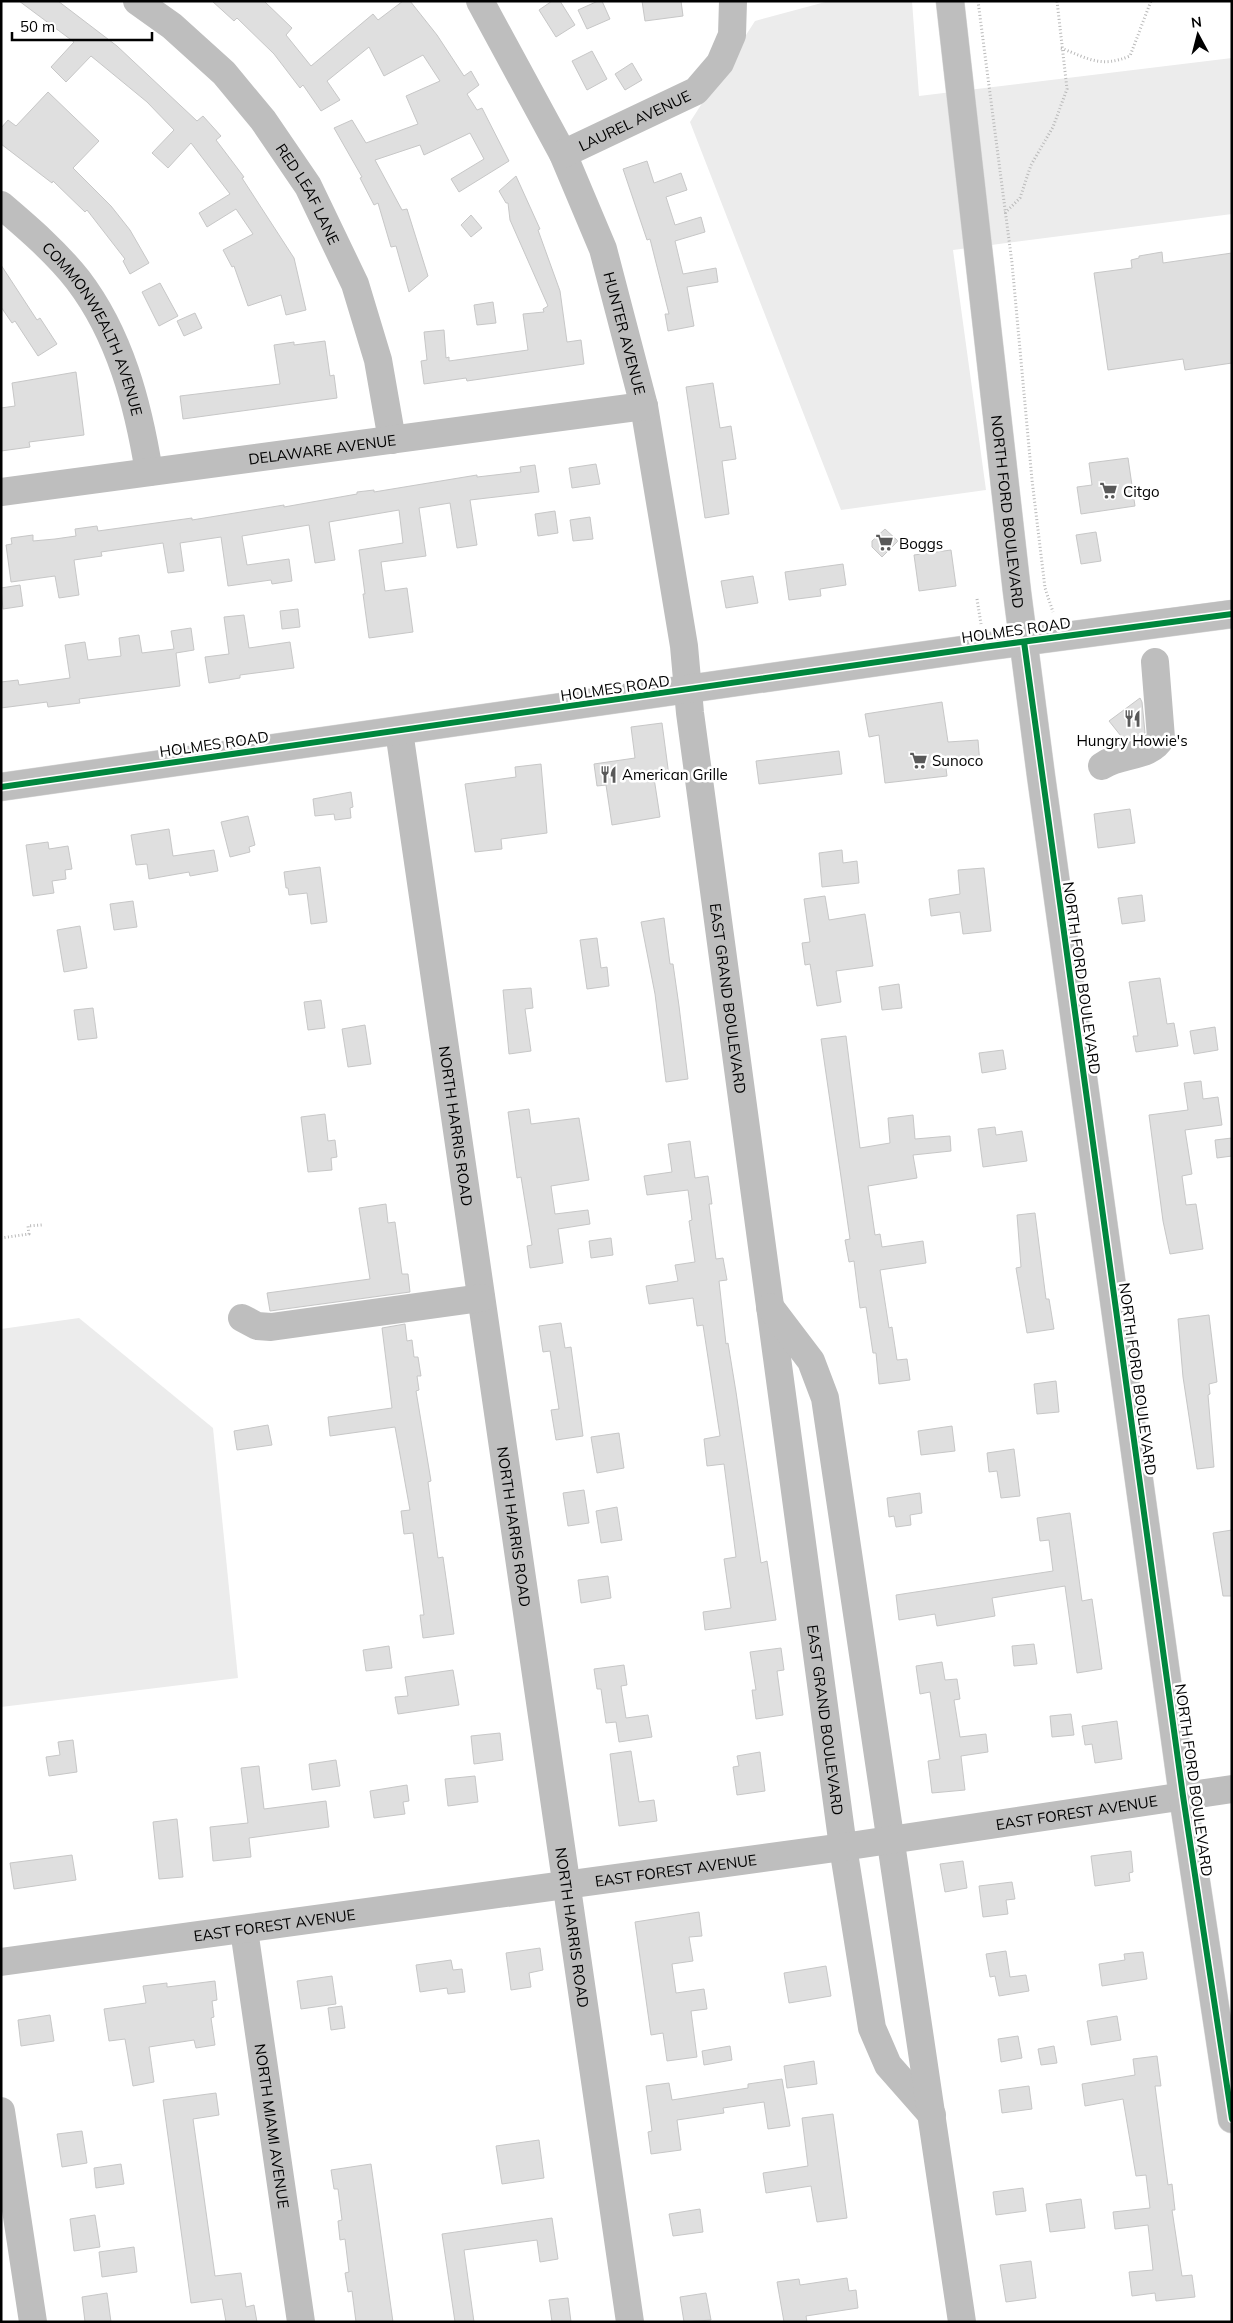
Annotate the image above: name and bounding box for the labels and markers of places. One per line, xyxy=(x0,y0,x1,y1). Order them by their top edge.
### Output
supermarket icon: Citgo xyxy=(1099,481,1119,501)
place label: Citgo xyxy=(1123,482,1160,501)
supermarket icon: Boggs xyxy=(875,533,895,553)
place label: Boggs xyxy=(899,534,943,553)
restaurant icon: Hungry Howie's xyxy=(1122,709,1142,729)
place label: Hungry Howie's xyxy=(1076,731,1188,750)
supermarket icon: Sunoco xyxy=(908,750,928,770)
place label: Sunoco xyxy=(932,751,983,770)
restaurant icon: American Grille xyxy=(598,764,618,784)
place label: American Grille xyxy=(622,765,728,784)

